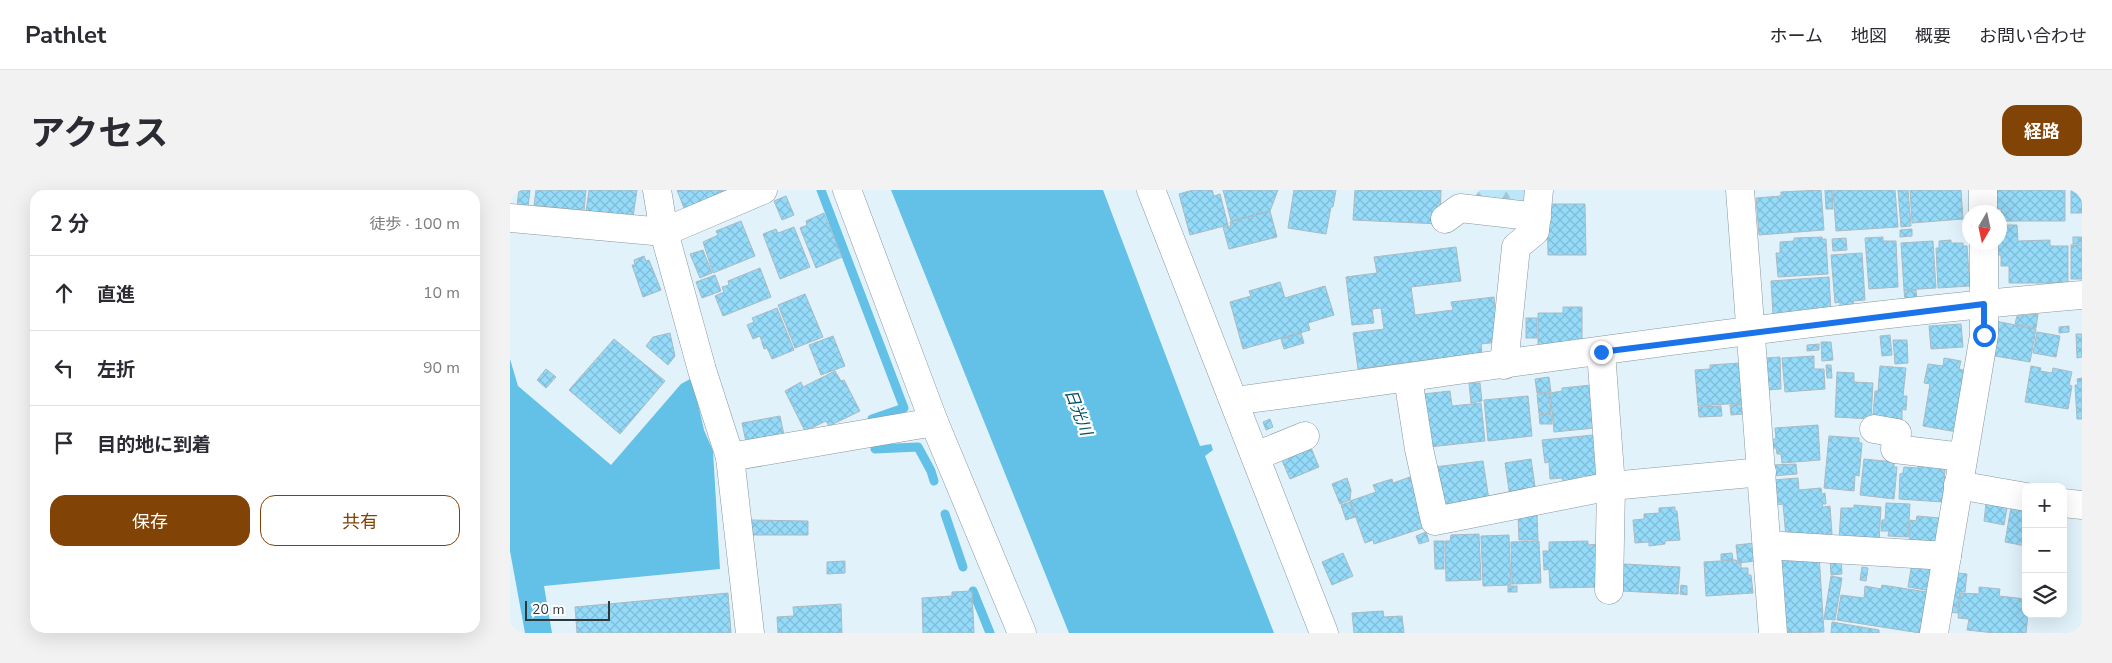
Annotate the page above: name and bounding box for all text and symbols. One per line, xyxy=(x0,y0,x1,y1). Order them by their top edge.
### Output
text: Pathlet xyxy=(25,19,106,51)
text: ホーム xyxy=(1770,24,1823,48)
text: 地図 xyxy=(1851,24,1887,48)
text: 概要 xyxy=(1915,24,1951,48)
text: お問い合わせ xyxy=(1979,24,2087,48)
button: 経路 xyxy=(2002,105,2082,156)
text: アクセス xyxy=(30,110,168,157)
north arrow xyxy=(1962,205,2007,250)
text: 2 分 xyxy=(50,210,89,238)
text: 徒歩 · 100 m xyxy=(370,213,460,235)
icon: ahead xyxy=(50,279,78,307)
text: 直進 xyxy=(97,282,135,308)
text: 10 m xyxy=(423,282,460,304)
route start xyxy=(1973,324,1996,347)
route end xyxy=(1590,341,1613,364)
icon: left xyxy=(50,354,78,382)
text: 左折 xyxy=(97,357,135,383)
text: 90 m xyxy=(423,357,460,379)
water label: 日光川 xyxy=(1059,386,1098,441)
icon: arrive xyxy=(50,429,78,457)
text: 目的地に到着 xyxy=(97,432,211,458)
map controls xyxy=(2022,483,2067,618)
button: + xyxy=(2022,483,2067,528)
button: 保存 xyxy=(50,495,250,546)
button: 共有 xyxy=(260,495,460,546)
button: − xyxy=(2022,528,2067,573)
button: layers xyxy=(2022,573,2067,618)
scale bar xyxy=(525,598,610,621)
text: 20 m xyxy=(532,600,564,619)

